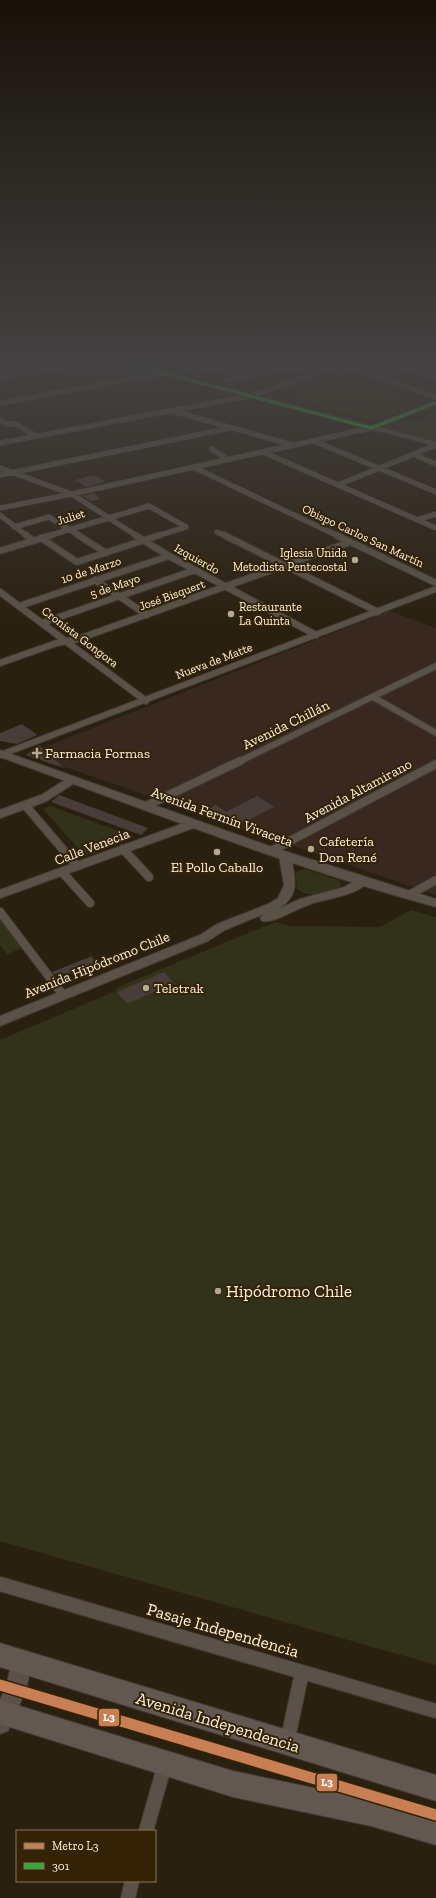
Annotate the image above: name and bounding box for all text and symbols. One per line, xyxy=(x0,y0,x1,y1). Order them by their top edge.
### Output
street label: Obispo Carlos San Martín xyxy=(300,502,426,570)
street label: Juliet xyxy=(55,506,87,528)
street label: Izquierdo xyxy=(172,541,222,577)
place label: Iglesia Unida Metodista Pentecostal xyxy=(233,546,347,574)
street label: 10 de Marzo xyxy=(59,554,123,586)
marker: Iglesia Unida Metodista Pentecostal xyxy=(350,555,360,565)
street label: 5 de Mayo xyxy=(88,571,142,601)
street label: José Bisquert xyxy=(137,576,207,613)
place label: Restaurante La Quinta xyxy=(239,600,302,628)
street label: Cronista Gongora xyxy=(39,604,121,670)
marker: Restaurante La Quinta xyxy=(226,609,236,619)
street label: Nueva de Matte xyxy=(174,640,255,682)
street label: Avenida Chillán xyxy=(240,697,332,753)
place label: Farmacia Formas xyxy=(45,745,150,762)
marker: Farmacia Formas xyxy=(32,748,42,758)
street label: Avenida Altamirano xyxy=(301,755,415,827)
street label: Avenida Fermín Vivaceta xyxy=(149,783,295,851)
street label: Calle Venecia xyxy=(52,825,132,869)
place label: Cafetería Don René xyxy=(319,833,377,866)
marker: Cafetería Don René xyxy=(306,844,316,854)
marker: El Pollo Caballo xyxy=(212,847,222,857)
place label: El Pollo Caballo xyxy=(171,859,263,876)
street label: Avenida Hipódromo Chile xyxy=(22,928,172,1002)
place label: Teletrak xyxy=(154,980,205,997)
marker: Teletrak xyxy=(141,983,151,993)
place label: Hipódromo Chile xyxy=(226,1281,352,1301)
marker: Hipódromo Chile xyxy=(213,1286,223,1296)
street label: Pasaje Independencia xyxy=(144,1599,301,1662)
street label: Avenida Independencia xyxy=(134,1688,302,1756)
line badge: L3 xyxy=(98,1708,120,1727)
text: L3 xyxy=(103,1711,115,1724)
line badge: L3 xyxy=(316,1773,338,1792)
text: L3 xyxy=(321,1776,333,1789)
legend xyxy=(16,1830,156,1882)
text: Metro L3 xyxy=(52,1839,99,1853)
text: 301 xyxy=(52,1859,70,1873)

